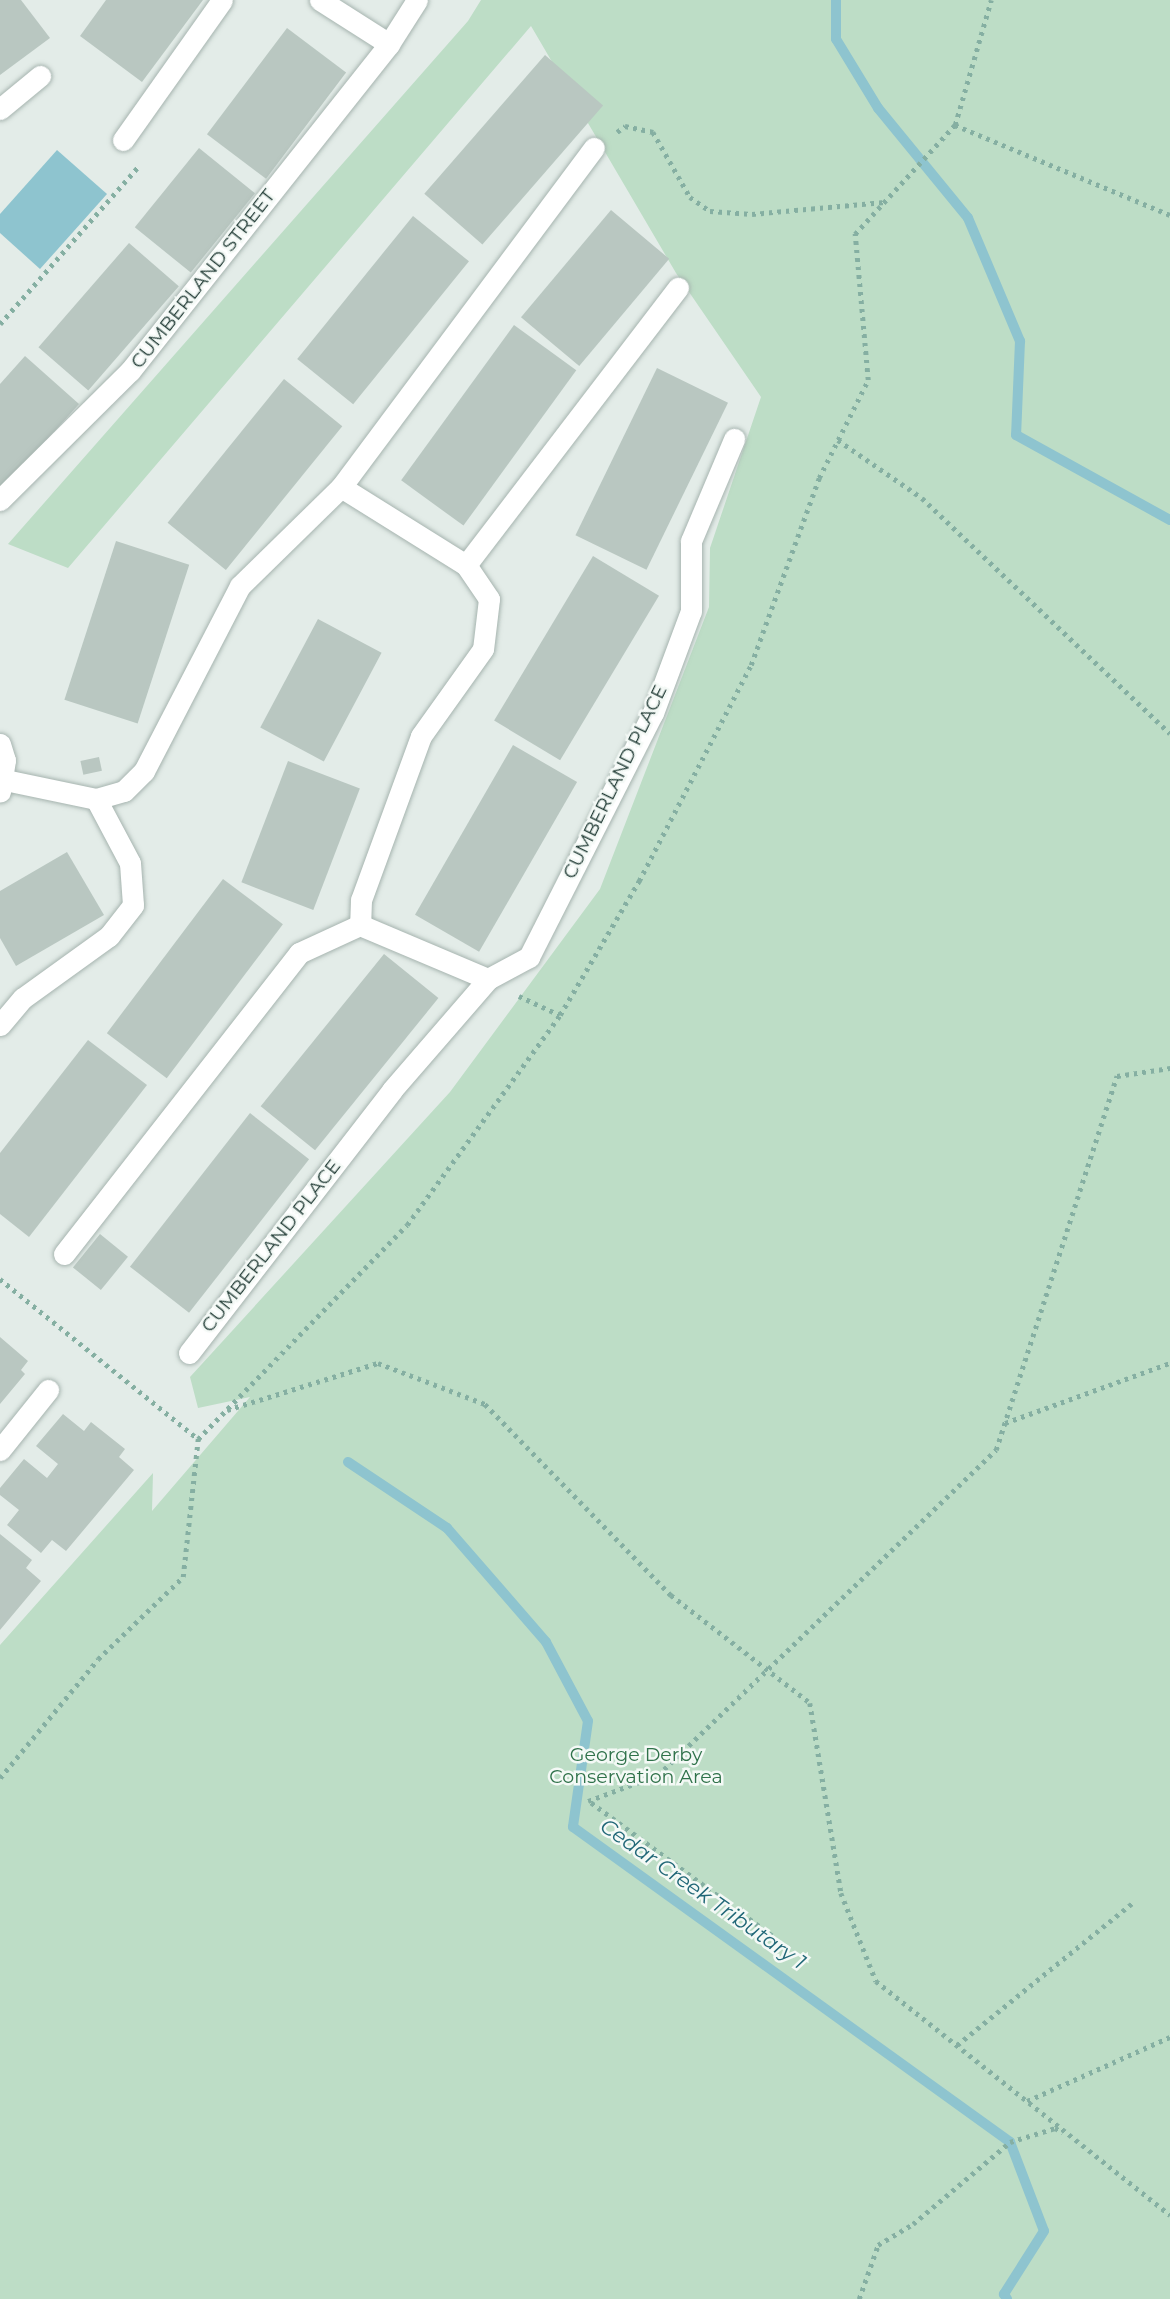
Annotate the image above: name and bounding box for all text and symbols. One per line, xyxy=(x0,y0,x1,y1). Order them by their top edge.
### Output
street label: CUMBERLAND STREET xyxy=(126,185,280,373)
street label: CUMBERLAND PLACE xyxy=(558,681,672,883)
street label: CUMBERLAND PLACE xyxy=(197,1155,345,1337)
park label: George Derby Conservation Area xyxy=(549,1744,723,1788)
water label: Cedar Creek Tributary 1 xyxy=(595,1813,811,1975)

